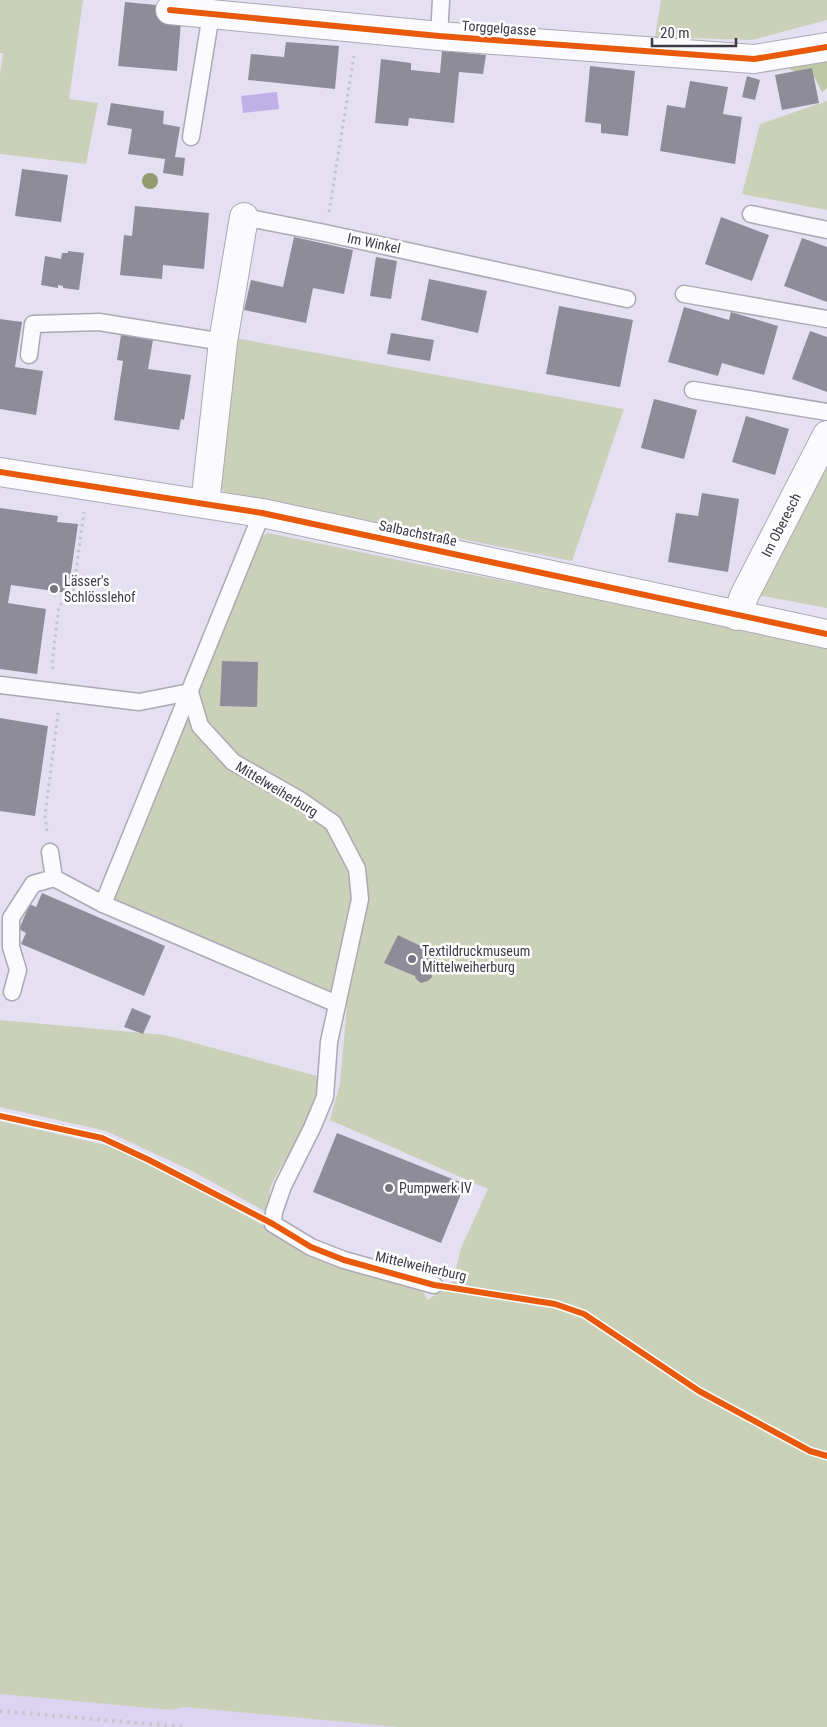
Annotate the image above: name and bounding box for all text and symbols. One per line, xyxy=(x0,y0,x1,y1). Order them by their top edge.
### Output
scale bar xyxy=(652,15,736,47)
street label: Torggelgasse xyxy=(461,17,537,39)
text: 20 m xyxy=(660,24,690,42)
street label: Im Winkel xyxy=(346,230,402,256)
street label: Im Oberesch xyxy=(758,490,804,560)
street label: Salbachstraße xyxy=(378,517,459,549)
place label: Lässer's Schlösslehof xyxy=(64,573,136,605)
marker: Lässer's Schlösslehof xyxy=(48,583,60,595)
street label: Mittelweiherburg xyxy=(233,758,321,820)
place label: Textildruckmuseum Mittelweiherburg xyxy=(422,943,530,975)
marker: Textildruckmuseum Mittelweiherburg xyxy=(406,953,418,965)
place label: Pumpwerk IV xyxy=(399,1180,472,1196)
marker: Pumpwerk IV xyxy=(383,1182,395,1194)
street label: Mittelweiherburg xyxy=(374,1248,468,1284)

